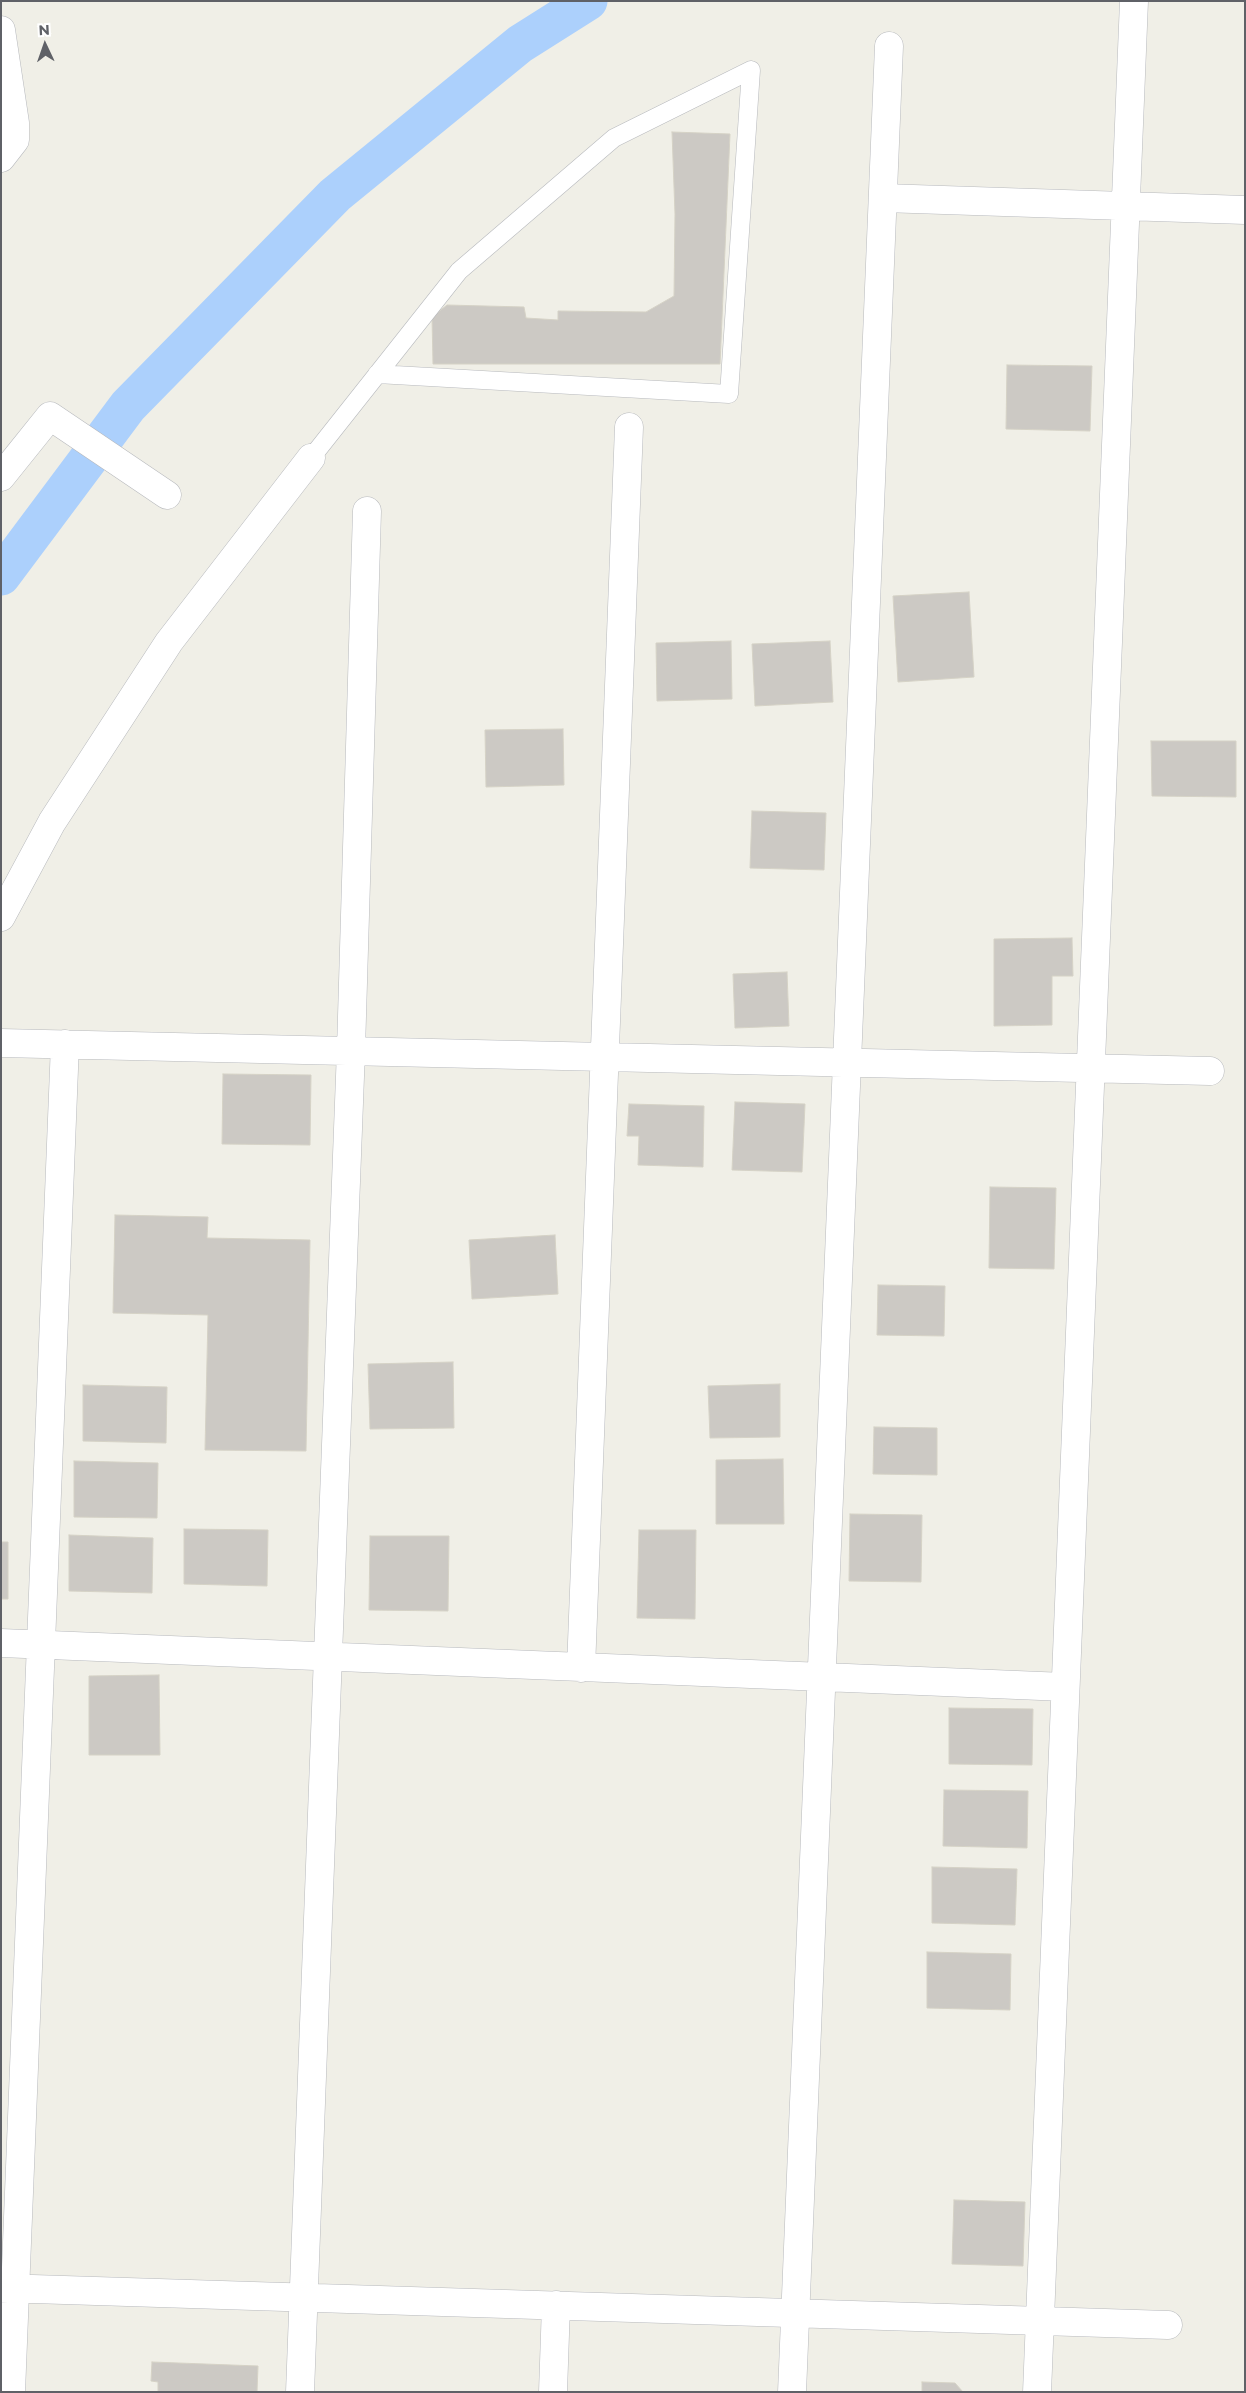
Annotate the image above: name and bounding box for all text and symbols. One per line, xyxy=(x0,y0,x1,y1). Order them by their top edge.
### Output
north arrow xyxy=(20,20,70,70)
text: N xyxy=(38,21,50,39)

